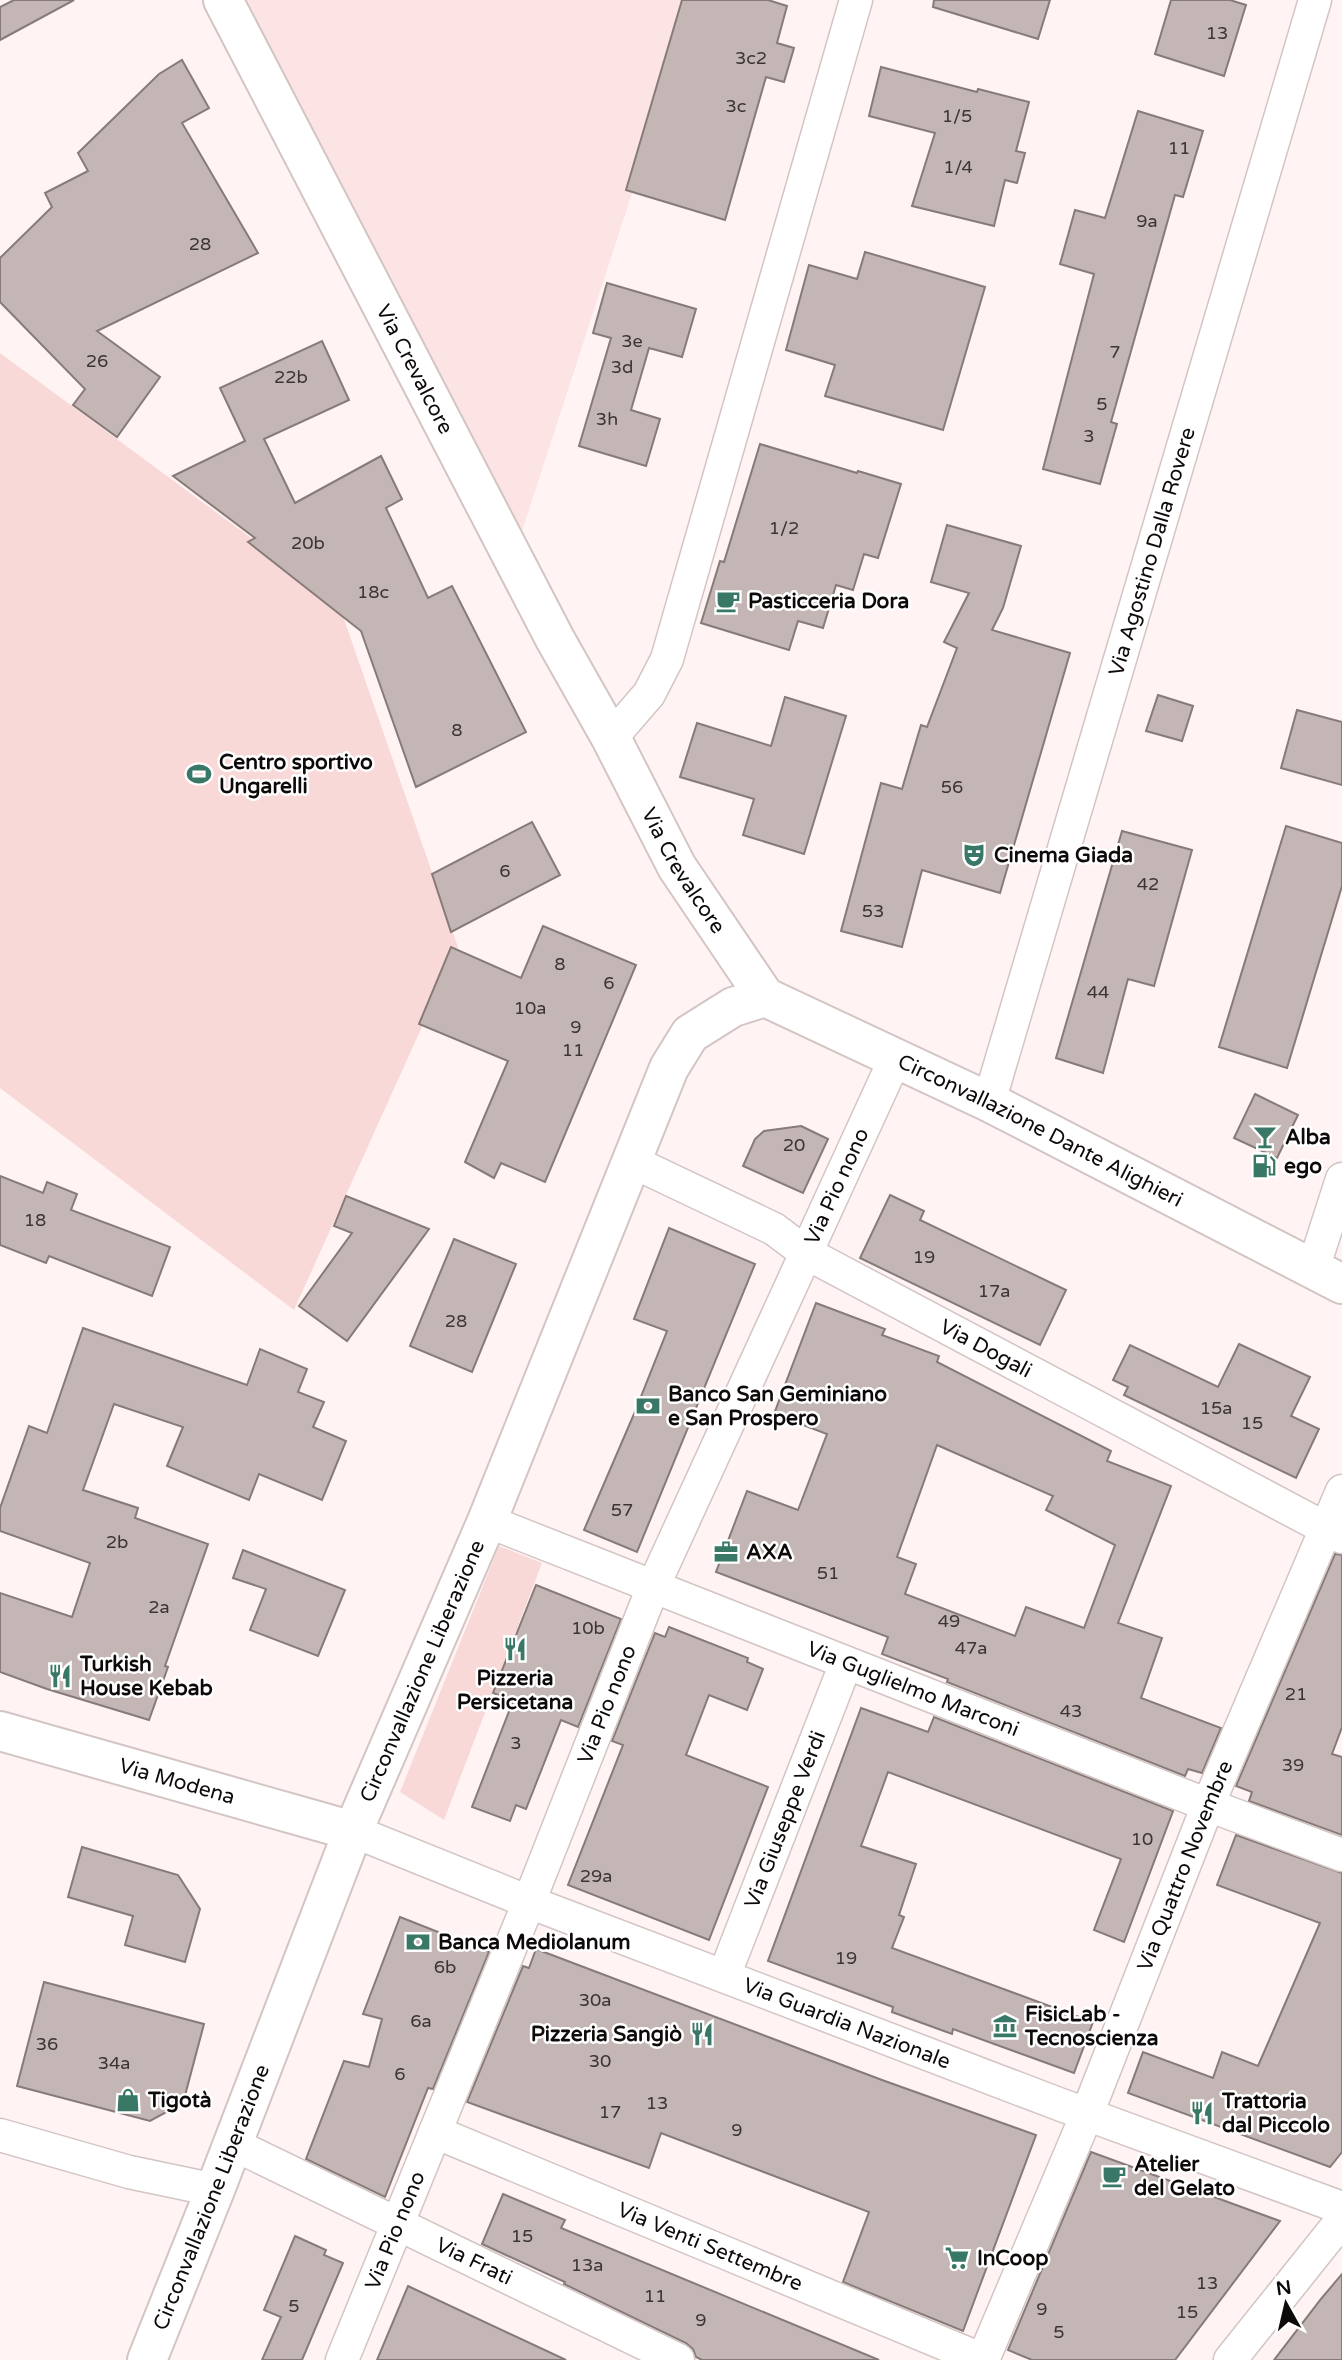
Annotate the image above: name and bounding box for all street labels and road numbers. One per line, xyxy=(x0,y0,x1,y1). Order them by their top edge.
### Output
street label: Via Crevalcore xyxy=(370,300,458,438)
street label: Via Agostino Dalla Rovere xyxy=(1104,424,1201,679)
street label: Via Crevalcore xyxy=(636,804,730,939)
street label: Circonvallazione Dante Alighieri xyxy=(894,1049,1187,1213)
street label: Via Pio nono xyxy=(800,1124,875,1249)
street label: Via Dogali xyxy=(935,1314,1036,1383)
street label: Circonvallazione Liberazione xyxy=(355,1536,490,1806)
street label: Via Guglielmo Marconi xyxy=(803,1636,1023,1742)
street label: Via Pio nono xyxy=(573,1642,642,1768)
street label: Via Giuseppe Verdi xyxy=(740,1727,831,1912)
street label: Via Modena xyxy=(116,1753,238,1810)
street label: Via Quattro Novembre xyxy=(1132,1757,1239,1975)
street label: Via Guardia Nazionale xyxy=(740,1973,954,2075)
street label: Circonvallazione Liberazione xyxy=(148,2061,275,2334)
street label: Via Pio nono xyxy=(360,2168,431,2293)
street label: Via Venti Settembre xyxy=(614,2197,806,2297)
street label: Via Frati xyxy=(432,2232,516,2291)

